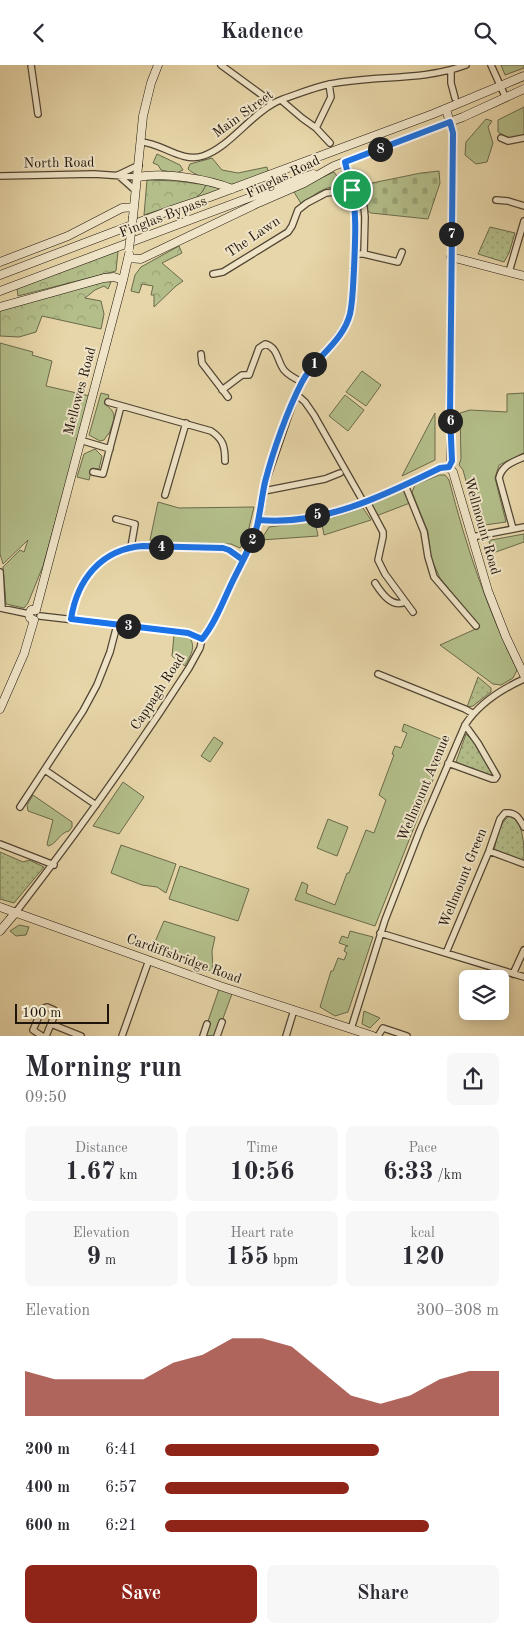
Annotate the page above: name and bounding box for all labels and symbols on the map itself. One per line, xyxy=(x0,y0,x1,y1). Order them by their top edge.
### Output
street label: Main Street xyxy=(210,87,276,141)
pin: 8 xyxy=(368,137,392,161)
street label: Finglas Road xyxy=(244,153,322,201)
street label: North Road xyxy=(23,155,95,171)
pin xyxy=(331,169,373,211)
street label: Finglas Bypass xyxy=(117,194,209,240)
street label: The Lawn xyxy=(223,214,283,260)
pin: 7 xyxy=(438,221,464,247)
street label: Mellowes Road xyxy=(62,346,98,436)
pin: 1 xyxy=(302,351,326,377)
pin: 6 xyxy=(438,409,462,433)
street label: Wellmount Road xyxy=(461,476,503,576)
pin: 5 xyxy=(304,503,330,527)
pin: 2 xyxy=(240,527,264,553)
pin: 4 xyxy=(148,535,174,559)
pin: 3 xyxy=(116,613,140,639)
street label: Cappagh Road xyxy=(128,651,188,733)
street label: Wellmount Avenue xyxy=(395,733,453,843)
street label: Wellmount Green xyxy=(437,826,489,930)
street label: Cardiffsbridge Road xyxy=(124,932,244,986)
scale bar xyxy=(15,1001,109,1024)

